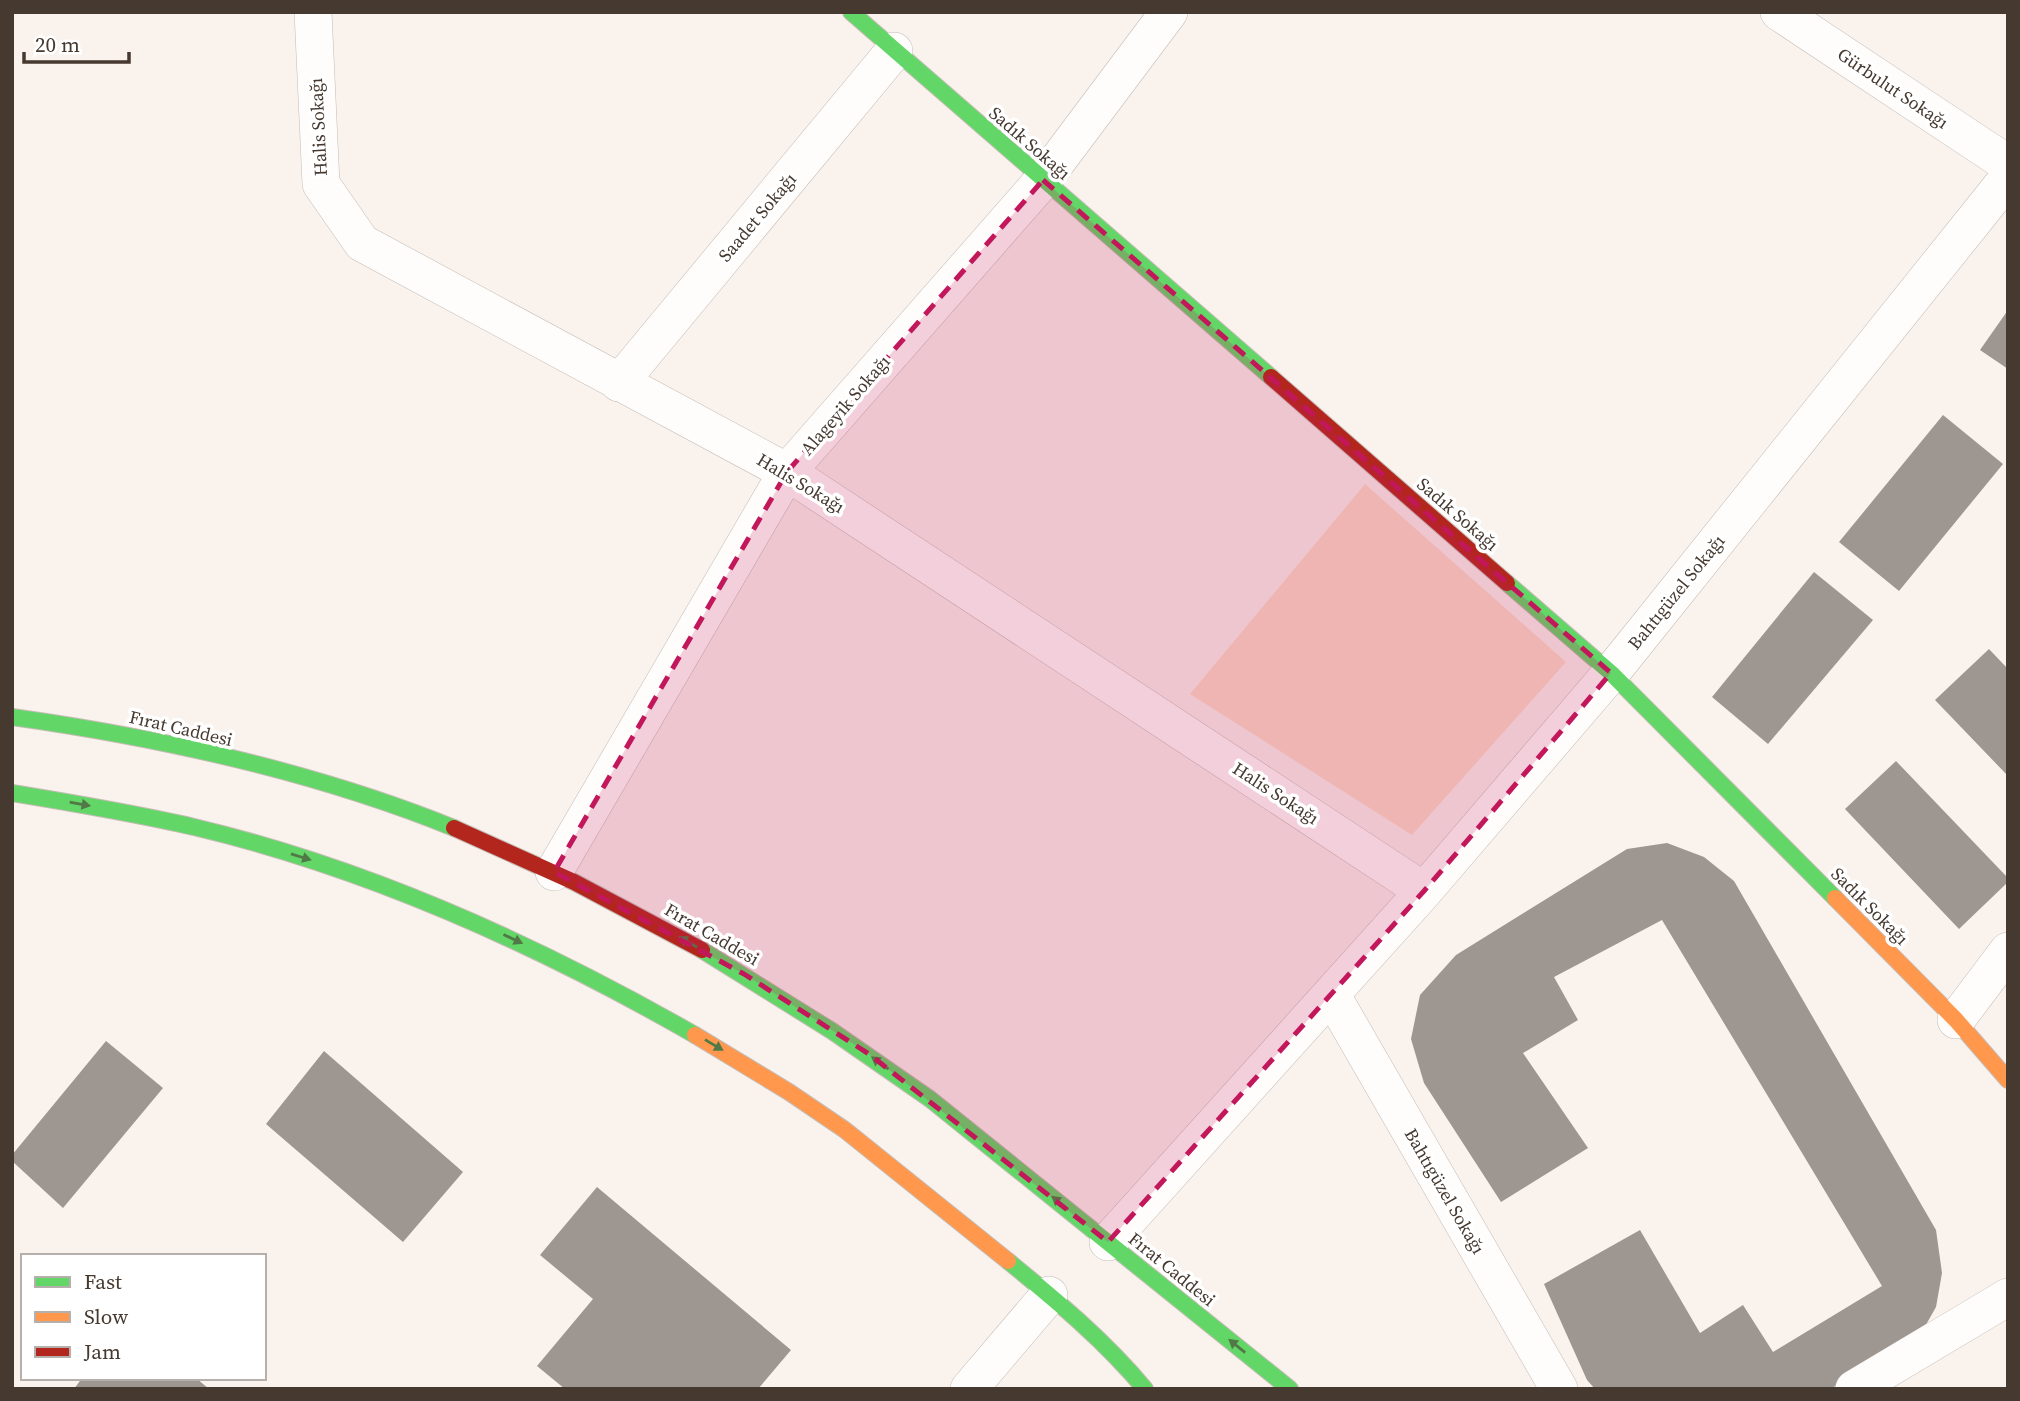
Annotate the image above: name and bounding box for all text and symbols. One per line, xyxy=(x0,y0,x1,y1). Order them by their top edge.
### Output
scale bar xyxy=(24,21,130,65)
text: 20 m xyxy=(35,30,80,59)
street label: Gürbulut Sokağı xyxy=(1833,42,1953,134)
street label: Halis Sokağı xyxy=(303,77,333,177)
street label: Sadık Sokağı xyxy=(984,101,1076,185)
street label: Saadet Sokağı xyxy=(712,167,802,267)
street label: Alageyik Sokağı xyxy=(794,350,896,460)
street label: Halis Sokağı xyxy=(752,447,850,519)
street label: Sadık Sokağı xyxy=(1412,472,1504,556)
street label: Bahtıgüzel Sokağı xyxy=(1622,529,1730,655)
street label: Fırat Caddesi xyxy=(127,704,235,752)
street label: Halis Sokağı xyxy=(1228,756,1324,830)
one-way arrow xyxy=(69,799,91,810)
one-way arrow xyxy=(290,852,311,863)
street label: Sadık Sokağı xyxy=(1826,862,1914,950)
street label: Fırat Caddesi xyxy=(660,897,764,971)
one-way arrow xyxy=(503,933,523,945)
one-way arrow xyxy=(678,936,698,948)
one-way arrow xyxy=(704,1039,723,1052)
one-way arrow xyxy=(871,1056,890,1070)
street label: Bahtıgüzel Sokağı xyxy=(1399,1123,1491,1259)
one-way arrow xyxy=(1051,1196,1068,1211)
street label: Fırat Caddesi xyxy=(1123,1226,1221,1312)
legend xyxy=(21,1254,266,1380)
text: Fast xyxy=(84,1267,122,1296)
text: Slow xyxy=(84,1302,128,1331)
text: Jam xyxy=(83,1337,121,1366)
one-way arrow xyxy=(1228,1339,1245,1354)

